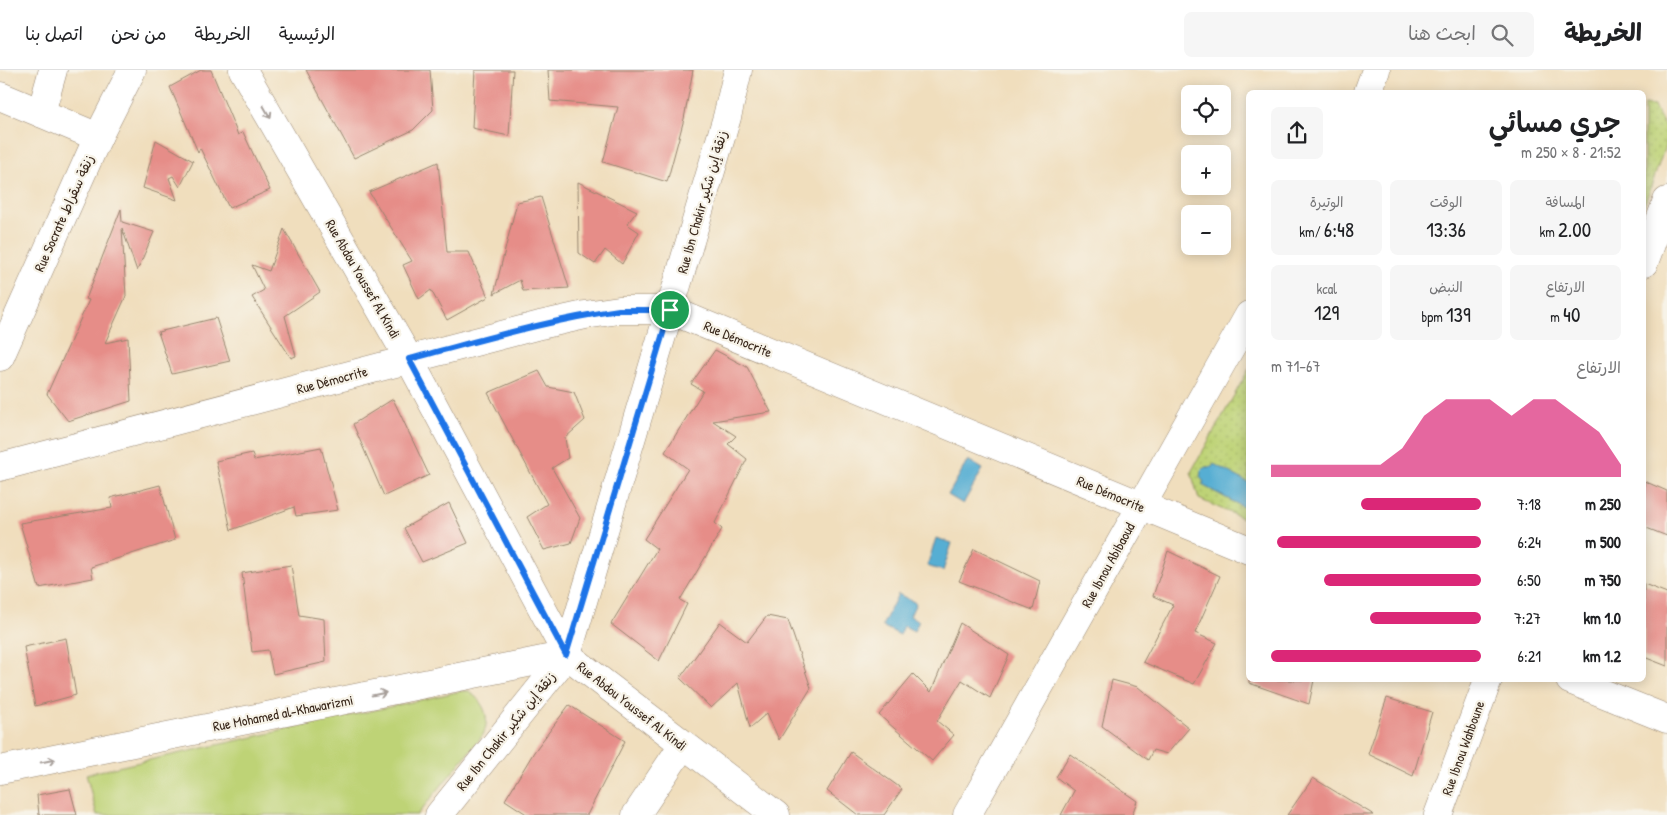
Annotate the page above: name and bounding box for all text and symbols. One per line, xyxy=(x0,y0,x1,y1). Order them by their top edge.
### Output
search box xyxy=(1184,12,1534,57)
text: الخريطة xyxy=(1564,16,1642,48)
text: ابحث هنا xyxy=(1408,20,1476,46)
text: اتصل بنا xyxy=(25,21,83,46)
text: من نحن xyxy=(111,21,167,46)
text: الخريطة xyxy=(195,21,251,46)
text: الرئيسية xyxy=(279,21,335,46)
icon: search xyxy=(1488,21,1516,49)
map controls xyxy=(1181,85,1231,255)
button: locate xyxy=(1181,85,1231,135)
text: جري مسائي xyxy=(1488,103,1621,141)
one-way arrow xyxy=(262,105,272,120)
button: share xyxy=(1271,107,1323,159)
street label: Rue Ibn Chakir زنقة إبن شكير xyxy=(672,128,731,276)
text: 21:52 · 8 × 250 m xyxy=(1521,141,1621,163)
button: + xyxy=(1181,145,1231,195)
street label: Rue Socrate زنقة سقراط xyxy=(29,151,98,274)
text: الوتيرة xyxy=(1310,192,1344,211)
text: الوقت xyxy=(1430,192,1462,211)
text: المسافة xyxy=(1545,192,1585,211)
button: − xyxy=(1181,205,1231,255)
text: 6:48 xyxy=(1324,215,1354,244)
text: 13:36 xyxy=(1426,215,1466,244)
text: 2.00 xyxy=(1558,215,1591,244)
street label: Rue Abdou Youssef Al Kindi xyxy=(322,216,405,342)
text: /km xyxy=(1299,222,1324,241)
text: km xyxy=(1539,222,1558,241)
text: النبض xyxy=(1429,277,1463,296)
text: الارتفاع xyxy=(1546,277,1585,296)
text: kcal xyxy=(1316,279,1337,298)
pin xyxy=(649,289,691,331)
icon: arrive xyxy=(656,296,684,324)
text: 129 xyxy=(1314,298,1339,327)
text: 139 xyxy=(1446,300,1471,329)
text: 40 xyxy=(1563,300,1580,329)
text: bpm xyxy=(1421,307,1446,326)
text: m xyxy=(1550,307,1563,326)
street label: Rue Démocrite xyxy=(701,316,776,362)
text: 67–71 m xyxy=(1271,355,1320,377)
text: الارتفاع xyxy=(1576,356,1621,378)
street label: Rue Démocrite xyxy=(294,361,370,398)
street label: Rue Démocrite xyxy=(1074,471,1149,517)
text: 7:18 xyxy=(1517,493,1541,515)
text: 250 m xyxy=(1585,493,1621,515)
street label: Rue Ibnou Abibaoud xyxy=(1076,518,1139,611)
text: 6:24 xyxy=(1517,531,1541,553)
text: 500 m xyxy=(1585,531,1621,553)
text: 6:50 xyxy=(1517,569,1541,591)
text: 750 m xyxy=(1585,569,1621,591)
text: 7:27 xyxy=(1514,607,1541,629)
text: 1.0 km xyxy=(1583,607,1621,629)
text: 6:21 xyxy=(1518,645,1541,667)
text: 1.2 km xyxy=(1583,645,1621,667)
street label: Rue Abdou Youssef Al Kindi xyxy=(573,657,691,754)
street label: Rue Ibn Chakir زنقة إبن شكير xyxy=(452,667,560,794)
one-way arrow xyxy=(370,688,386,698)
street label: Rue Mohamed al-Khawarizmi xyxy=(211,690,355,735)
street label: Rue Ibnou Wahboune xyxy=(1437,697,1489,798)
one-way arrow xyxy=(39,755,55,765)

